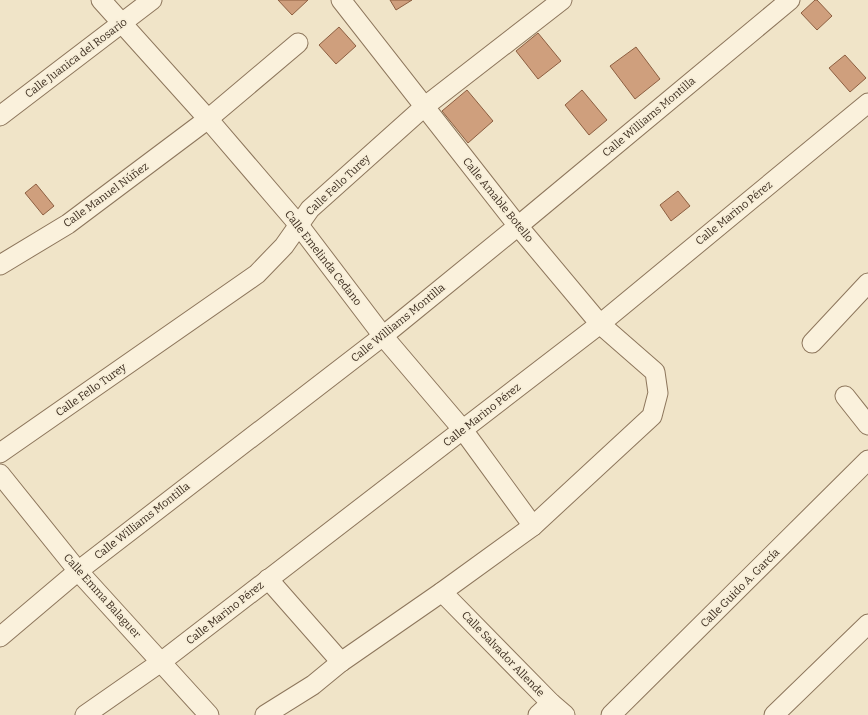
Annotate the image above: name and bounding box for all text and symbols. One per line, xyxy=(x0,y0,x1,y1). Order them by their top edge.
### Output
street label: Calle Juanica del Rosario xyxy=(22,15,130,101)
street label: Calle Williams Montilla xyxy=(600,74,698,160)
street label: Calle Fello Turey xyxy=(303,152,373,218)
street label: Calle Amable Botello xyxy=(460,155,536,245)
street label: Calle Manuel Núñez xyxy=(61,160,151,230)
street label: Calle Marino Pérez xyxy=(693,178,775,248)
street label: Calle Emelinda Cedano xyxy=(282,208,364,308)
street label: Calle Williams Montilla xyxy=(348,281,448,365)
street label: Calle Fello Turey xyxy=(53,361,129,419)
street label: Calle Marino Pérez xyxy=(441,381,523,449)
street label: Calle Williams Montilla xyxy=(92,480,192,562)
street label: Calle Guido A. García xyxy=(698,546,782,630)
street label: Calle Emma Balaguer xyxy=(61,551,143,641)
street label: Calle Marino Pérez xyxy=(184,579,266,647)
street label: Calle Salvador Allende xyxy=(459,609,547,699)

